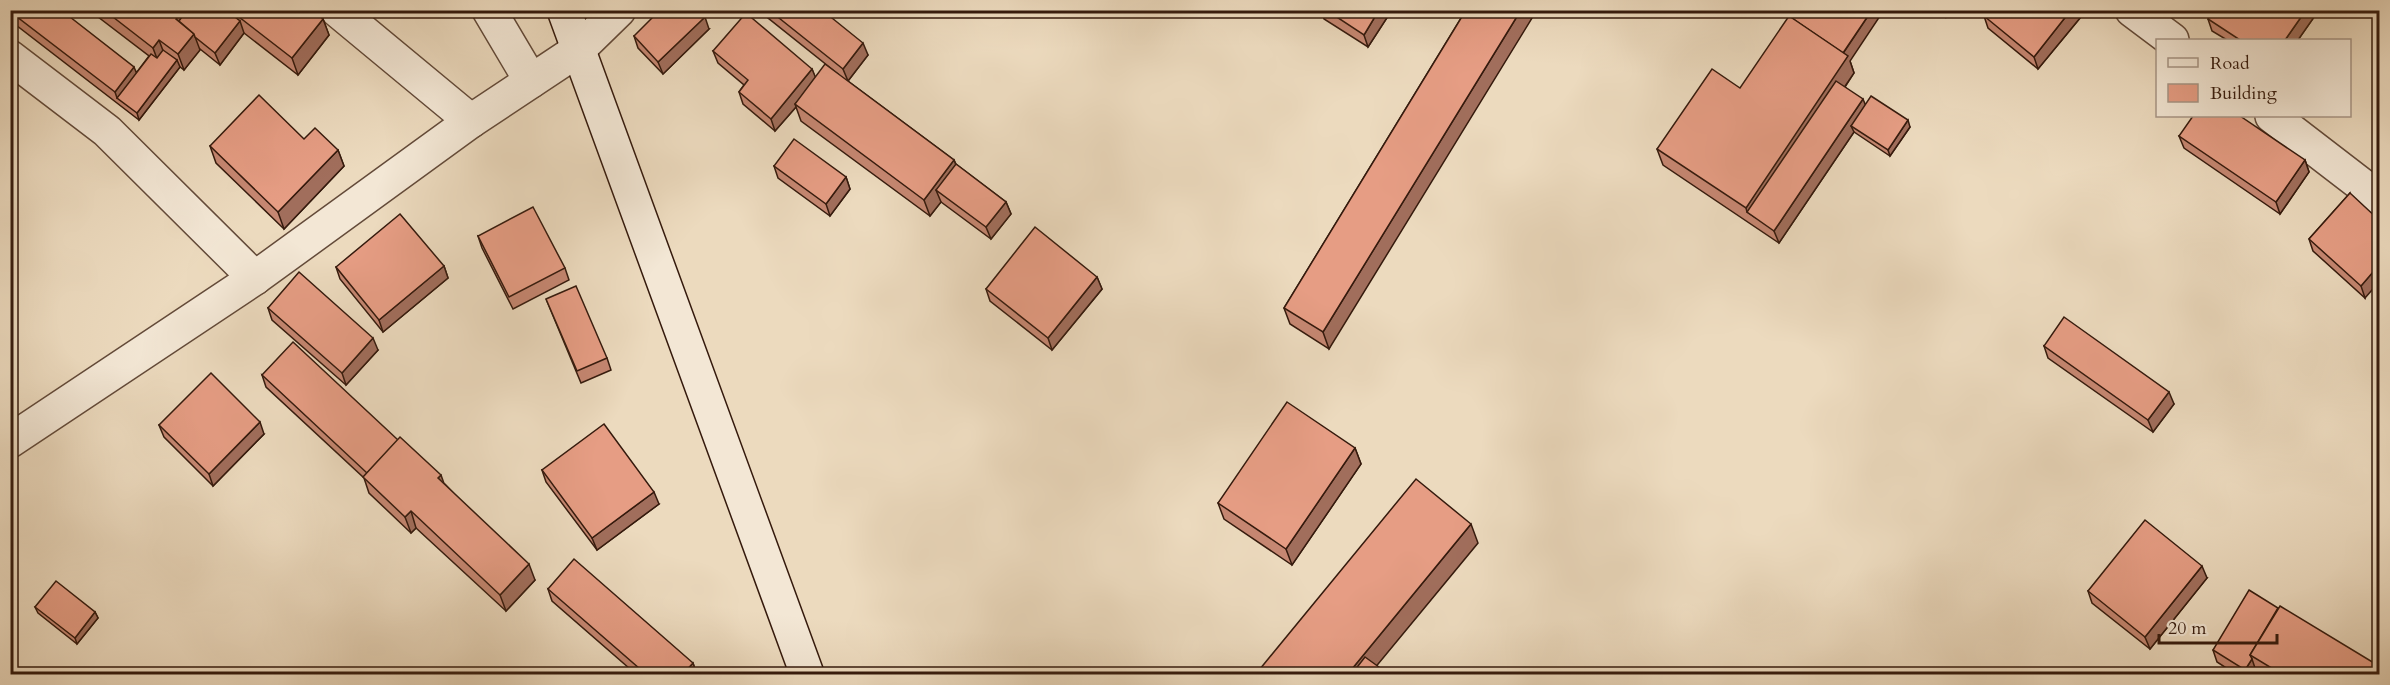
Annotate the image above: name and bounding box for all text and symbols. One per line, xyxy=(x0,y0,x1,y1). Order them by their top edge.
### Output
legend xyxy=(2156,39,2351,117)
text: Road xyxy=(2210,51,2250,76)
text: Building xyxy=(2210,81,2278,106)
scale bar xyxy=(2159,607,2278,645)
text: 20 m xyxy=(2168,616,2207,641)

